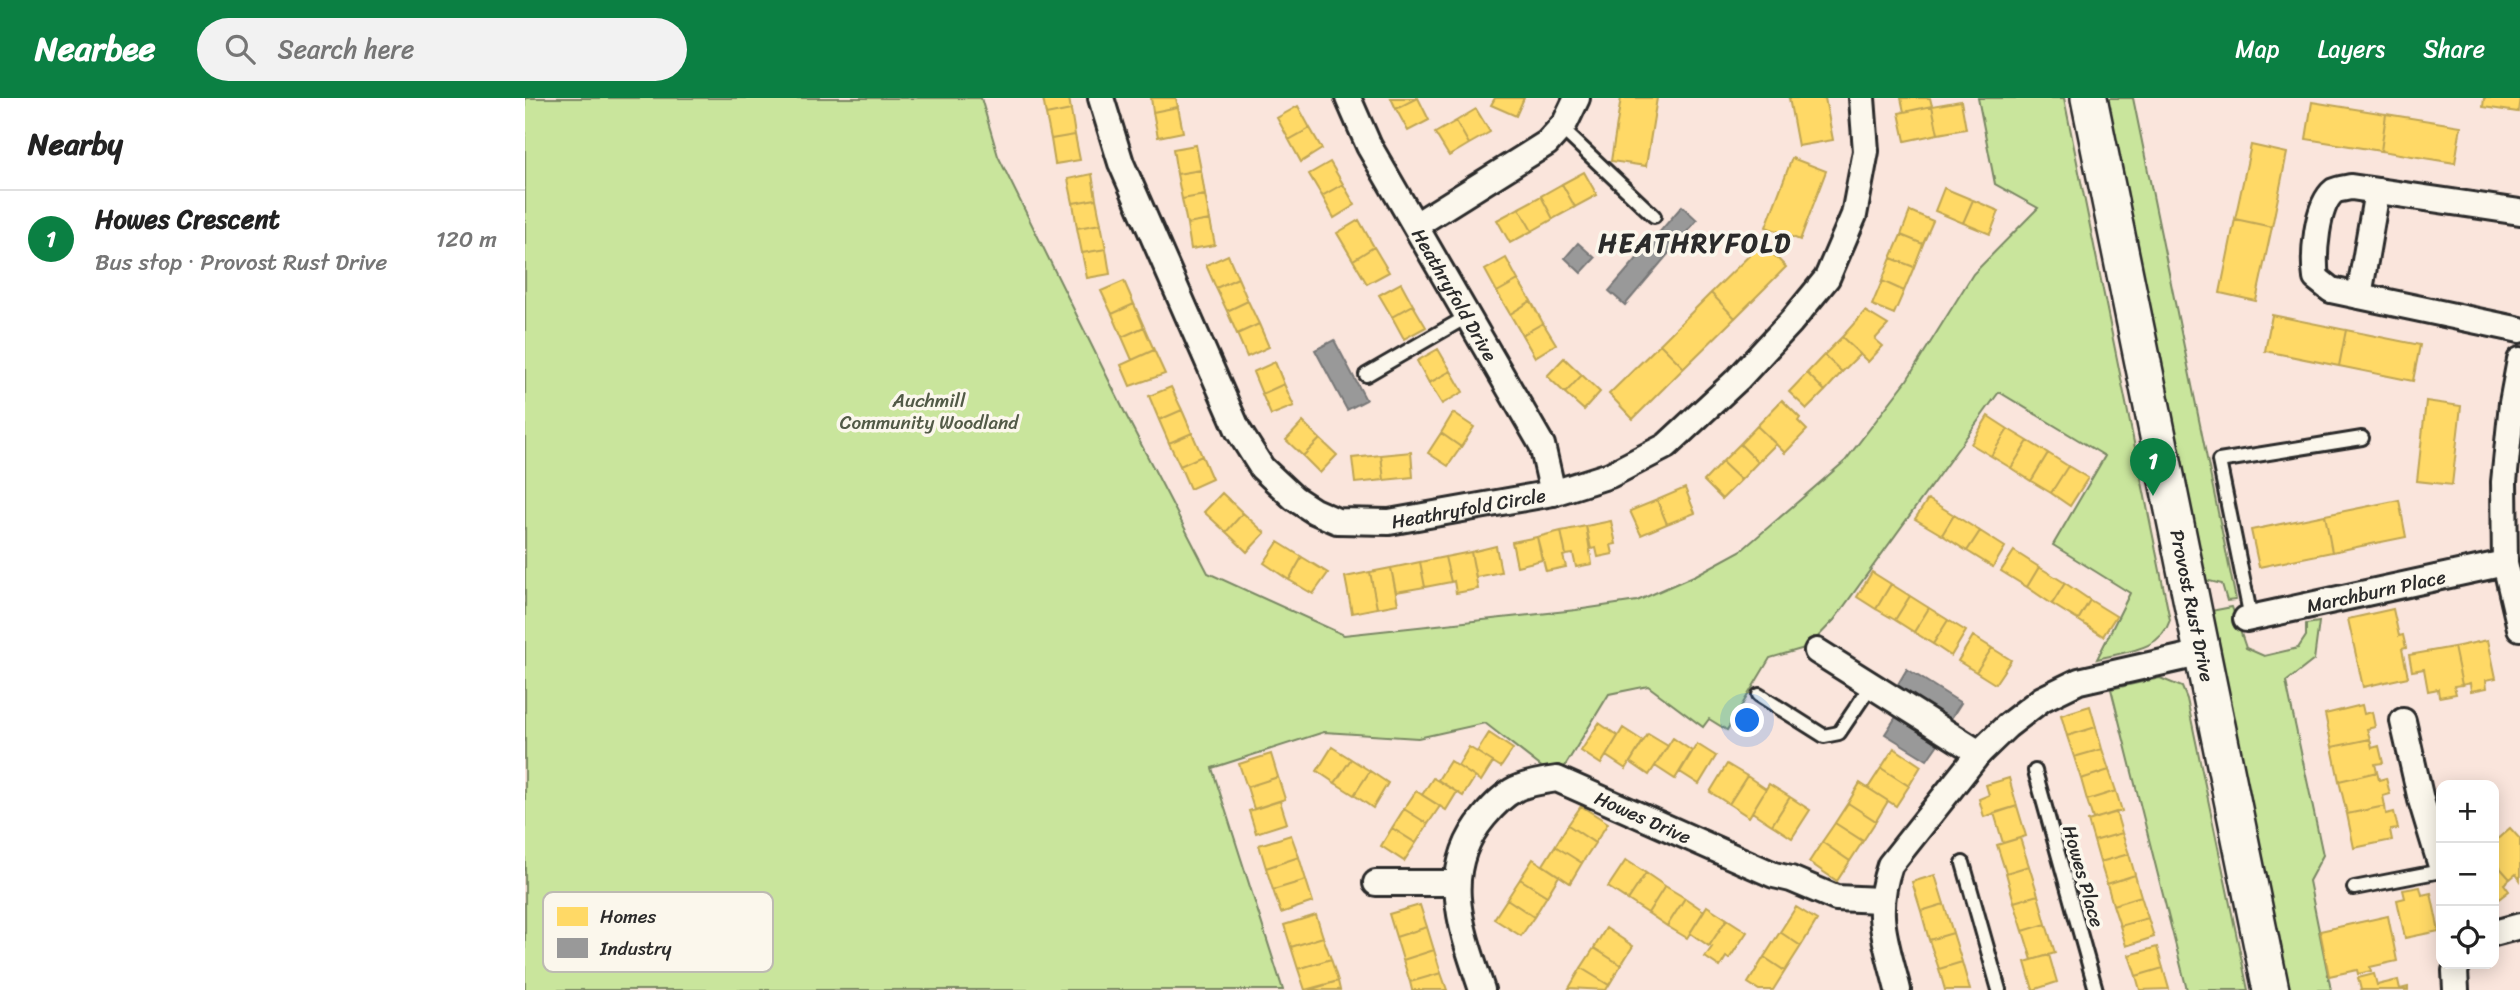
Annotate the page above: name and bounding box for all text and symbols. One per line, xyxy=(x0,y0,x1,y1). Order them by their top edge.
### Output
search box xyxy=(197,18,687,81)
text: Nearbee xyxy=(35,20,155,78)
text: Search here xyxy=(277,26,414,72)
text: Map xyxy=(2235,28,2280,70)
text: Layers xyxy=(2318,28,2385,70)
text: Share xyxy=(2423,28,2485,70)
icon: search xyxy=(221,30,259,68)
text: Nearby xyxy=(28,117,123,171)
text: Howes Crescent xyxy=(95,196,280,242)
text: 1 xyxy=(46,219,56,260)
text: 120 m xyxy=(436,219,497,260)
district label: HEATHRYFOLD xyxy=(1598,220,1792,266)
street label: Heathryfold Drive xyxy=(1403,222,1506,368)
text: Bus stop · Provost Rust Drive xyxy=(95,242,387,283)
park label: Auchmill Community Woodland xyxy=(840,384,1020,439)
pin: 1 xyxy=(2130,438,2176,496)
street label: Heathryfold Circle xyxy=(1389,479,1549,538)
street label: Provost Rust Drive xyxy=(2160,527,2224,685)
street label: Marchburn Place xyxy=(2303,560,2449,622)
your location xyxy=(1730,703,1764,737)
map controls xyxy=(2436,780,2499,969)
button: + xyxy=(2436,780,2499,843)
street label: Howes Drive xyxy=(1589,782,1697,853)
street label: Howes Place xyxy=(2053,821,2114,931)
button: − xyxy=(2436,843,2499,906)
legend xyxy=(543,892,773,972)
text: Homes xyxy=(600,900,656,933)
button: locate xyxy=(2436,906,2499,969)
text: Industry xyxy=(599,932,672,965)

